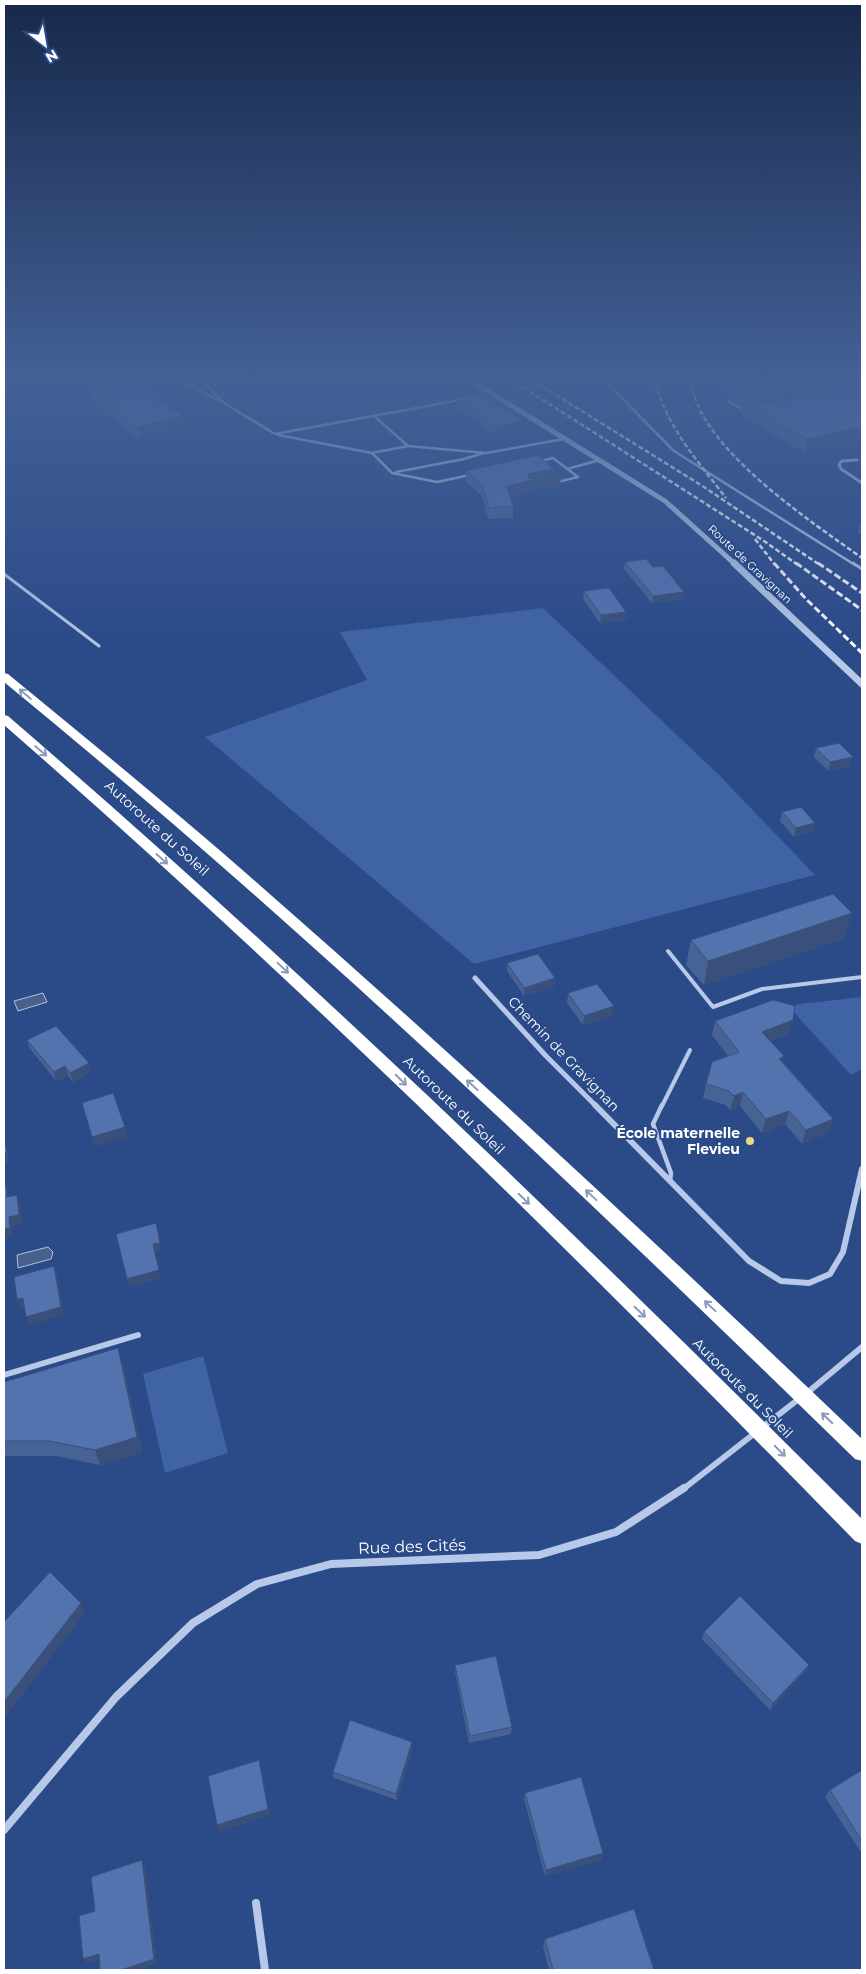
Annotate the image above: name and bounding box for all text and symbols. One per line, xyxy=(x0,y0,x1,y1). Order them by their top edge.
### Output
north arrow xyxy=(20,20,70,70)
text: N xyxy=(42,46,61,67)
street label: Route de Gravignan xyxy=(705,521,795,607)
one-way arrow xyxy=(19,689,32,700)
one-way arrow xyxy=(34,745,47,756)
street label: Autoroute du Soleil xyxy=(101,776,213,880)
one-way arrow xyxy=(156,853,169,864)
one-way arrow xyxy=(276,962,289,974)
street label: Chemin de Gravignan xyxy=(504,993,624,1115)
street label: Autoroute du Soleil xyxy=(399,1052,509,1158)
one-way arrow xyxy=(394,1074,407,1086)
one-way arrow xyxy=(465,1079,478,1091)
place label: École maternelle Flevieu xyxy=(616,1124,740,1158)
marker: École maternelle Flevieu xyxy=(744,1135,756,1147)
one-way arrow xyxy=(585,1189,597,1201)
one-way arrow xyxy=(518,1193,530,1205)
one-way arrow xyxy=(704,1300,717,1312)
one-way arrow xyxy=(634,1306,646,1319)
street label: Autoroute du Soleil xyxy=(689,1334,797,1442)
one-way arrow xyxy=(821,1412,834,1424)
one-way arrow xyxy=(774,1445,787,1457)
street label: Rue des Cités xyxy=(358,1535,466,1558)

